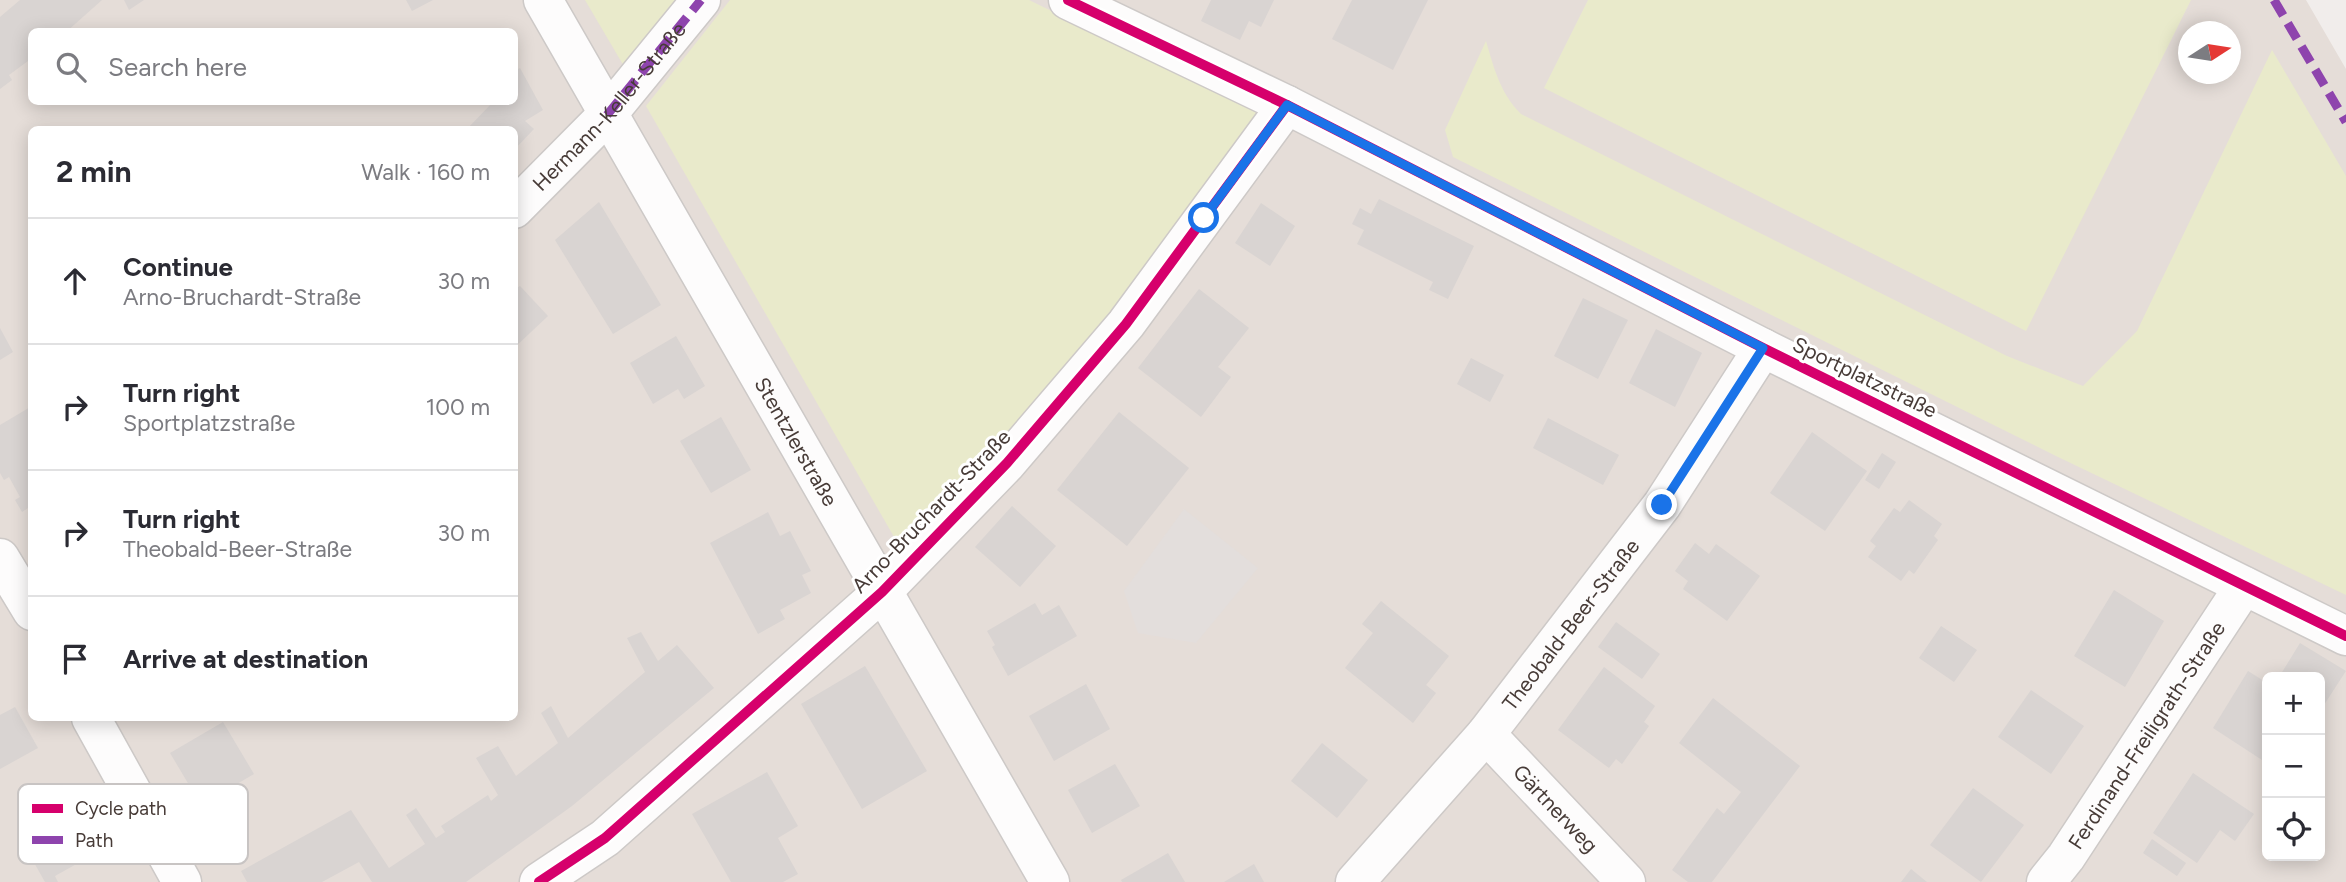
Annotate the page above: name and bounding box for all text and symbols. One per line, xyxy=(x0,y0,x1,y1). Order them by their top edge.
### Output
street label: Hermann-Keller-Straße xyxy=(527,17,691,196)
north arrow xyxy=(2178,21,2241,84)
search box xyxy=(28,28,518,105)
icon: search xyxy=(52,48,90,86)
text: Search here xyxy=(108,51,247,83)
text: 2 min xyxy=(56,153,132,190)
text: Walk · 160 m xyxy=(361,158,490,186)
route start xyxy=(1188,202,1219,233)
text: Continue xyxy=(123,251,233,283)
icon: ahead xyxy=(56,262,94,300)
text: 30 m xyxy=(437,267,490,295)
text: Arno-Bruchardt-Straße xyxy=(123,283,361,311)
street label: Sportplatzstraße xyxy=(1789,331,1941,423)
street label: Stentzlerstraße xyxy=(750,372,843,510)
text: Turn right xyxy=(123,377,240,409)
icon: right xyxy=(56,388,94,426)
text: 100 m xyxy=(426,393,490,421)
text: Sportplatzstraße xyxy=(123,409,295,437)
street label: Arno-Bruchardt-Straße xyxy=(846,424,1016,598)
route end xyxy=(1646,489,1677,520)
text: Turn right xyxy=(123,503,240,535)
icon: right xyxy=(56,514,94,552)
text: 30 m xyxy=(437,519,490,547)
street label: Theobald-Beer-Straße xyxy=(1497,534,1644,715)
text: Theobald-Beer-Straße xyxy=(123,535,352,563)
street label: Ferdinand-Freiligrath-Straße xyxy=(2062,617,2230,853)
icon: arrive xyxy=(56,640,94,678)
text: Arrive at destination xyxy=(123,643,368,675)
map controls xyxy=(2262,672,2325,861)
button: + xyxy=(2262,672,2325,735)
button: − xyxy=(2262,735,2325,798)
street label: Gärtnerweg xyxy=(1509,759,1604,857)
legend xyxy=(18,784,248,864)
text: Cycle path xyxy=(75,797,167,820)
button: locate xyxy=(2262,798,2325,861)
text: Path xyxy=(75,829,113,852)

